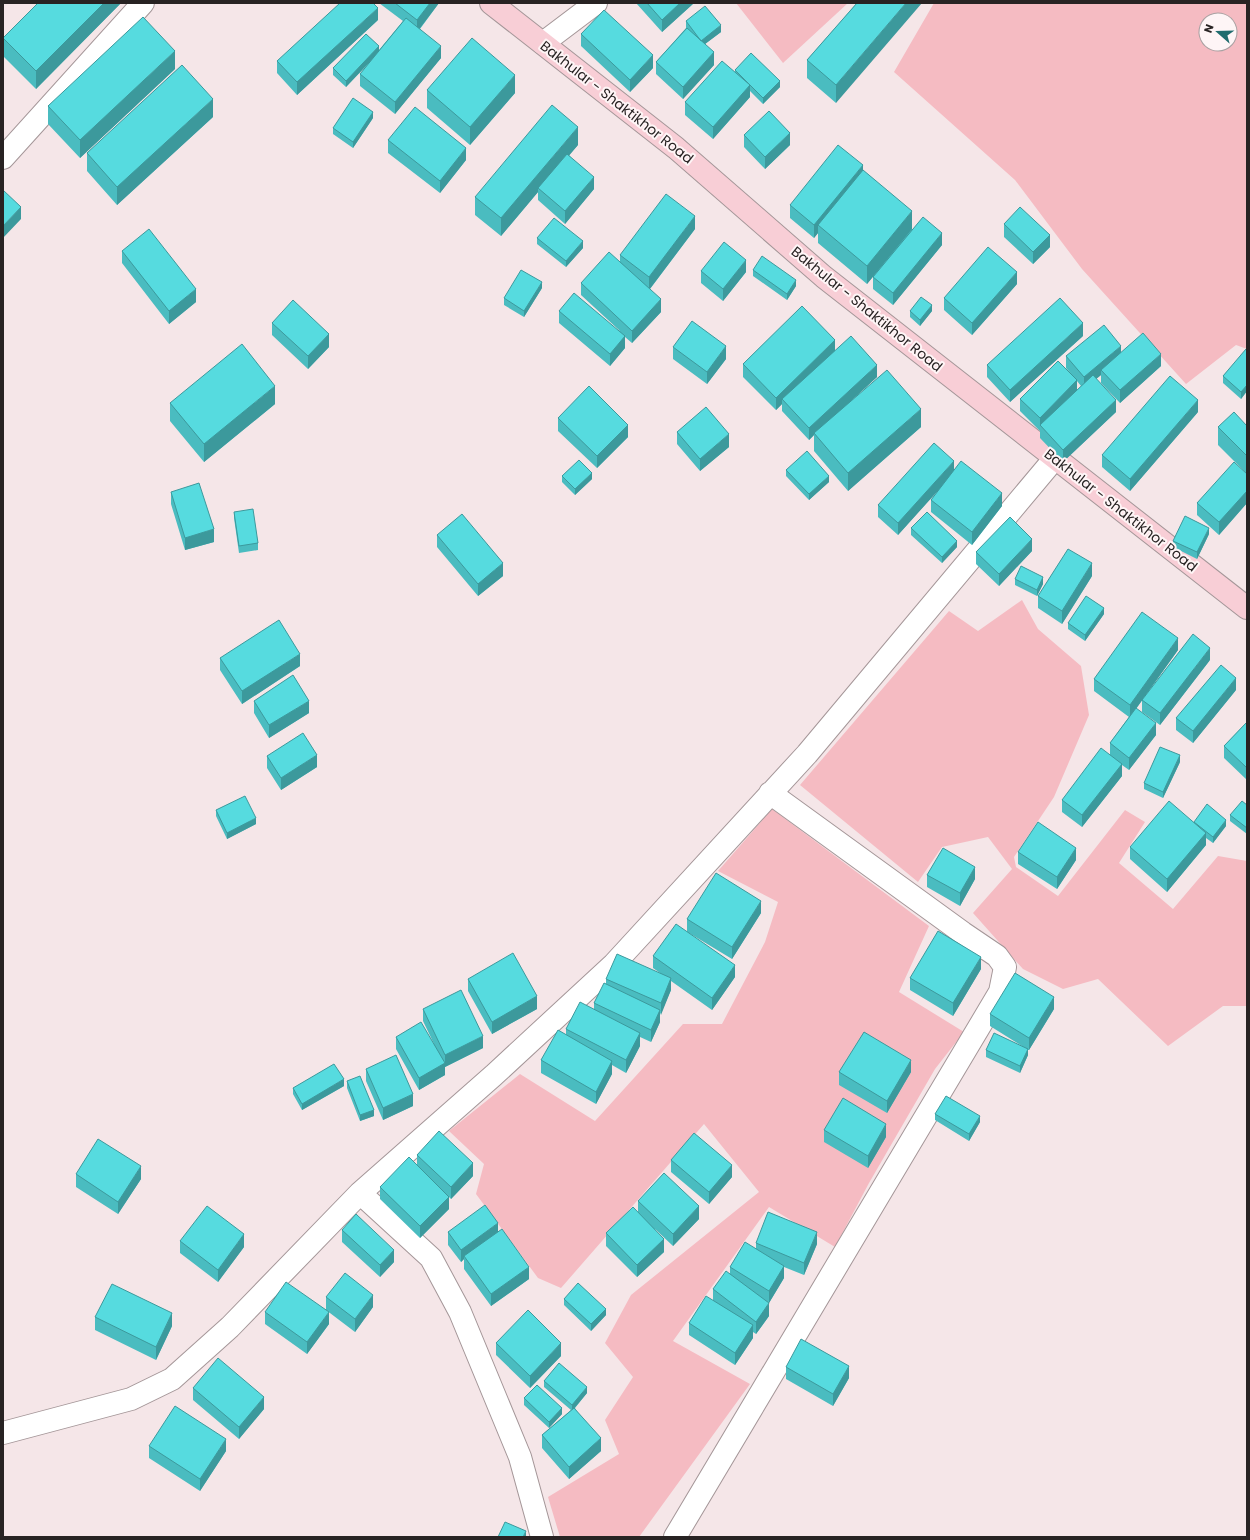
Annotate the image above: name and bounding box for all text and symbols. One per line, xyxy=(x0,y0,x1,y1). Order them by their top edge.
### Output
north arrow xyxy=(1198,12,1238,52)
text: N xyxy=(1200,22,1218,35)
street label: Bakhular - Shaktikhor Road xyxy=(536,36,698,168)
street label: Bakhular - Shaktikhor Road xyxy=(787,242,947,376)
street label: Bakhular - Shaktikhor Road xyxy=(1040,444,1202,576)

